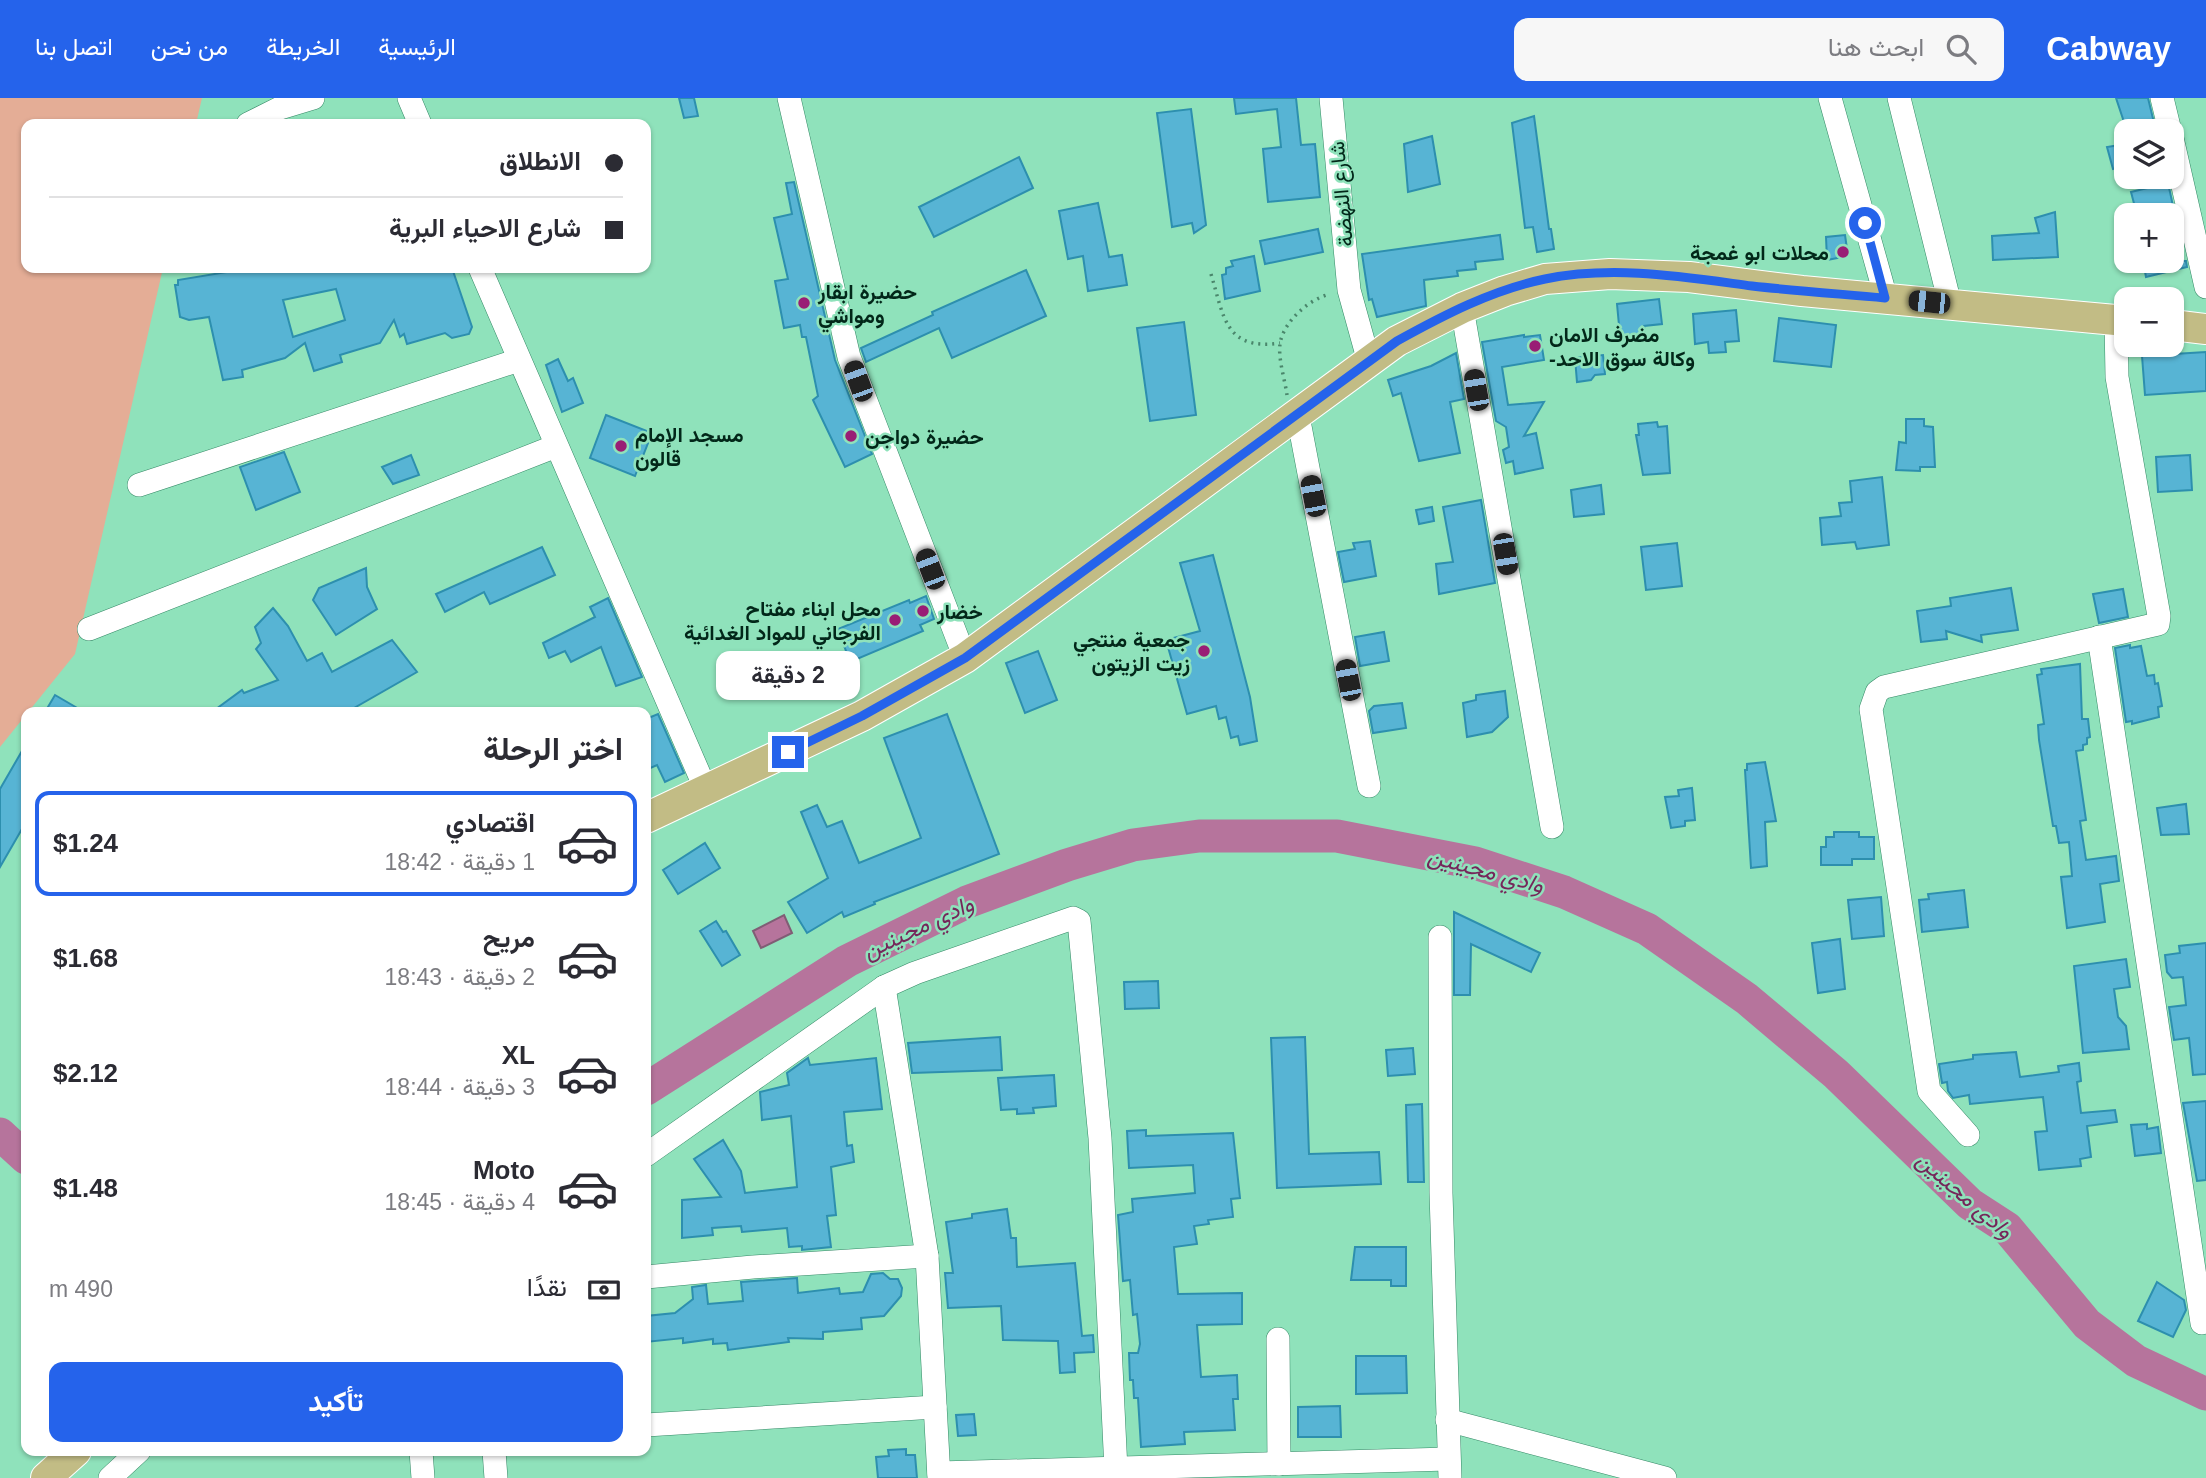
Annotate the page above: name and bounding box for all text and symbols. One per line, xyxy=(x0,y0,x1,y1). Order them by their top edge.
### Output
search box xyxy=(1514,18,2004,81)
icon: search xyxy=(1942,30,1980,68)
text: Cabway xyxy=(2046,30,2171,67)
text: ابحث هنا xyxy=(1828,32,1924,62)
text: اتصل بنا xyxy=(35,33,113,60)
text: من نحن xyxy=(151,33,228,60)
text: الخريطة xyxy=(266,33,340,60)
text: الرئيسية xyxy=(378,33,456,60)
map controls xyxy=(2114,119,2184,357)
button: layers xyxy=(2114,119,2184,189)
street label: شارع النهضة xyxy=(1325,140,1360,248)
text: الانطلاق xyxy=(499,146,581,176)
button: + xyxy=(2114,203,2184,273)
route start xyxy=(1849,207,1881,239)
text: شارع الاحياء البرية xyxy=(389,213,581,243)
place label: محلات ابو غمجة xyxy=(1690,241,1829,266)
marker: محلات ابو غمجة xyxy=(1835,244,1851,260)
place label: حضيرة ابقار ومواشي xyxy=(817,280,917,333)
button: − xyxy=(2114,287,2184,357)
car xyxy=(1908,289,1951,315)
marker: حضيرة ابقار ومواشي xyxy=(796,295,812,311)
place label: مضرف الامان -وكالة سوق الاحد xyxy=(1549,323,1695,372)
marker: مضرف الامان -وكالة سوق الاحد xyxy=(1527,338,1543,354)
car xyxy=(841,358,876,404)
car xyxy=(1463,367,1490,413)
place label: مسجد الإمام قالون xyxy=(635,423,744,472)
place label: حضيرة دواجن xyxy=(865,425,984,450)
marker: حضيرة دواجن xyxy=(843,428,859,444)
marker: مسجد الإمام قالون xyxy=(613,438,629,454)
car xyxy=(1299,473,1328,519)
car xyxy=(1492,531,1519,577)
car xyxy=(913,546,948,592)
place label: محل ابناء مفتاح الفرجاني للمواد الغدائية xyxy=(684,597,881,650)
place label: خضار xyxy=(936,600,983,625)
marker: خضار xyxy=(915,603,931,619)
marker: محل ابناء مفتاح الفرجاني للمواد الغدائية xyxy=(887,612,903,628)
place label: جمعية منتجي زيت الزيتون xyxy=(1073,628,1190,677)
marker: جمعية منتجي زيت الزيتون xyxy=(1196,643,1212,659)
callout: 2 دقيقة xyxy=(716,650,860,700)
car xyxy=(1334,657,1363,703)
text: 2 دقيقة xyxy=(751,662,825,688)
text: اختر الرحلة xyxy=(483,731,623,767)
route end xyxy=(772,736,804,768)
text: اقتصادي xyxy=(446,808,535,838)
icon: car xyxy=(556,812,619,875)
text: $1.24 xyxy=(53,828,118,858)
water label: وادي مجينين xyxy=(1424,842,1547,904)
text: 1 دقيقة · 18:42 xyxy=(385,849,535,875)
water label: وادي مجينين xyxy=(859,890,980,969)
text: مريح xyxy=(483,923,535,953)
icon: car xyxy=(556,927,619,990)
text: $1.68 xyxy=(53,943,118,973)
text: 2 دقيقة · 18:43 xyxy=(385,964,535,990)
text: XL xyxy=(502,1040,535,1070)
icon: car xyxy=(556,1042,619,1105)
text: $2.12 xyxy=(53,1058,118,1088)
text: 3 دقيقة · 18:44 xyxy=(385,1074,535,1100)
water label: وادي مجينين xyxy=(1908,1146,2018,1248)
text: Moto xyxy=(473,1155,535,1185)
icon: car xyxy=(556,1157,619,1220)
text: $1.48 xyxy=(53,1173,118,1203)
text: 4 دقيقة · 18:45 xyxy=(385,1189,535,1215)
icon: cash xyxy=(585,1271,623,1309)
text: نقدًا xyxy=(527,1272,567,1302)
text: 490 m xyxy=(49,1276,113,1302)
button: تأكيد xyxy=(49,1362,623,1442)

